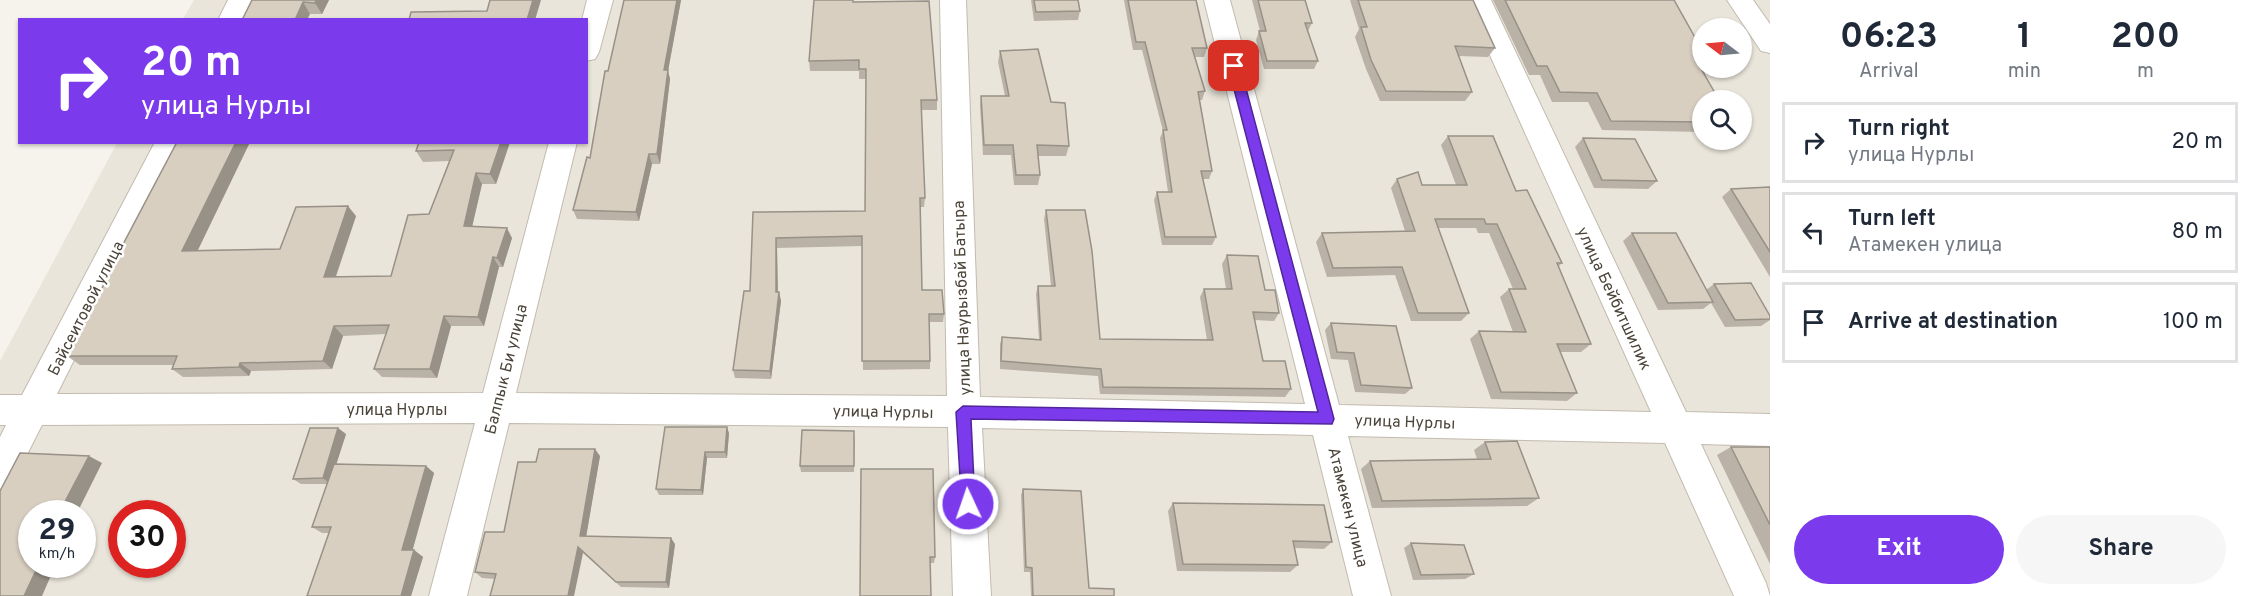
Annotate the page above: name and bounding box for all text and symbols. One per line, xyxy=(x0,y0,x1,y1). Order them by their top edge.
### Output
text: 06:23 xyxy=(1840,15,1938,61)
text: 1 xyxy=(2017,15,2032,61)
text: 200 xyxy=(2111,15,2180,61)
north arrow xyxy=(1692,18,1752,78)
map controls xyxy=(1692,18,1752,150)
text: 20 m xyxy=(141,38,242,91)
pin xyxy=(1208,40,1259,91)
icon: right xyxy=(42,42,120,120)
icon: arrive xyxy=(1217,49,1250,82)
text: Arrival xyxy=(1859,59,1919,85)
text: min xyxy=(2008,59,2041,85)
text: m xyxy=(2137,59,2154,85)
text: улица Нурлы xyxy=(141,90,311,124)
button: search xyxy=(1692,90,1752,150)
text: Turn right xyxy=(1848,116,1950,143)
icon: right xyxy=(1797,126,1830,159)
text: 20 m xyxy=(2172,129,2223,156)
text: улица Нурлы xyxy=(1848,143,1974,169)
street label: улица Наурызбай Батыра xyxy=(950,200,976,396)
text: Turn left xyxy=(1848,206,1936,233)
icon: left xyxy=(1797,216,1830,249)
text: 80 m xyxy=(2172,219,2223,246)
street label: улица Бейбитшилик xyxy=(1571,224,1655,374)
text: Атамекен улица xyxy=(1848,233,2002,259)
street label: Байсеитовой улица xyxy=(44,238,129,380)
street label: Балпык Би улица xyxy=(481,302,533,437)
icon: arrive xyxy=(1797,306,1830,339)
text: Arrive at destination xyxy=(1848,309,2058,336)
text: 100 m xyxy=(2163,309,2223,336)
street label: улица Нурлы xyxy=(347,401,447,421)
street label: улица Нурлы xyxy=(832,402,934,424)
street label: улица Нурлы xyxy=(1354,411,1456,435)
street label: Атамекен улица xyxy=(1322,445,1372,570)
position arrow xyxy=(936,472,1000,536)
speed limit sign: 30 xyxy=(108,500,186,578)
text: 29 xyxy=(39,513,75,550)
button: Exit xyxy=(1794,515,2004,584)
button: Share xyxy=(2016,515,2226,584)
text: km/h xyxy=(39,545,75,564)

